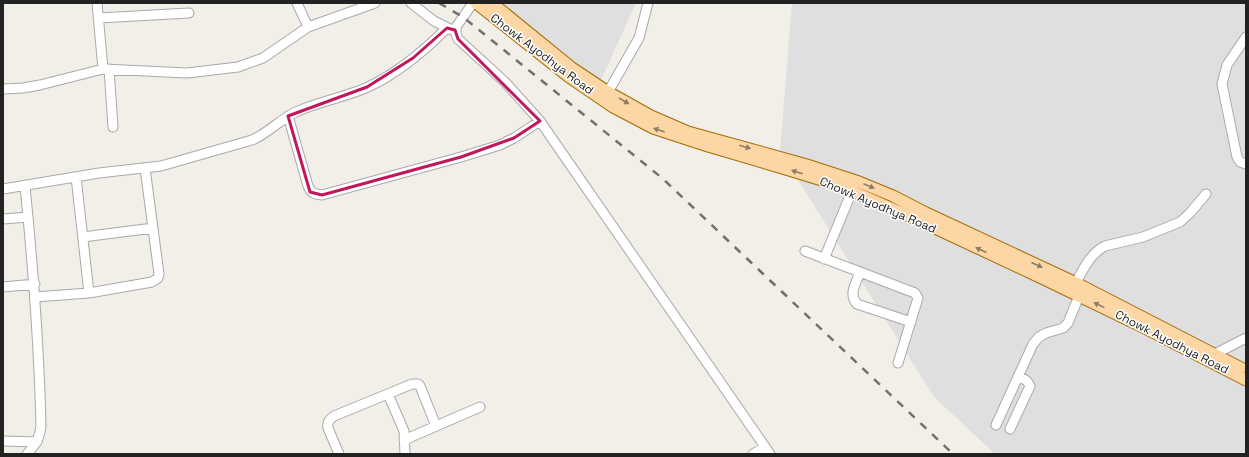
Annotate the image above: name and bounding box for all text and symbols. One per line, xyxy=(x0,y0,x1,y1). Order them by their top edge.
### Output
street label: Chowk Ayodhya Road xyxy=(487,10,597,98)
one-way arrow xyxy=(618,98,630,105)
one-way arrow xyxy=(653,127,665,133)
one-way arrow xyxy=(739,145,751,151)
one-way arrow xyxy=(791,169,803,175)
street label: Chowk Ayodhya Road xyxy=(817,173,939,237)
one-way arrow xyxy=(863,184,875,190)
one-way arrow xyxy=(976,247,987,253)
one-way arrow xyxy=(1032,262,1043,268)
one-way arrow xyxy=(1093,302,1104,308)
street label: Chowk Ayodhya Road xyxy=(1112,306,1232,378)

